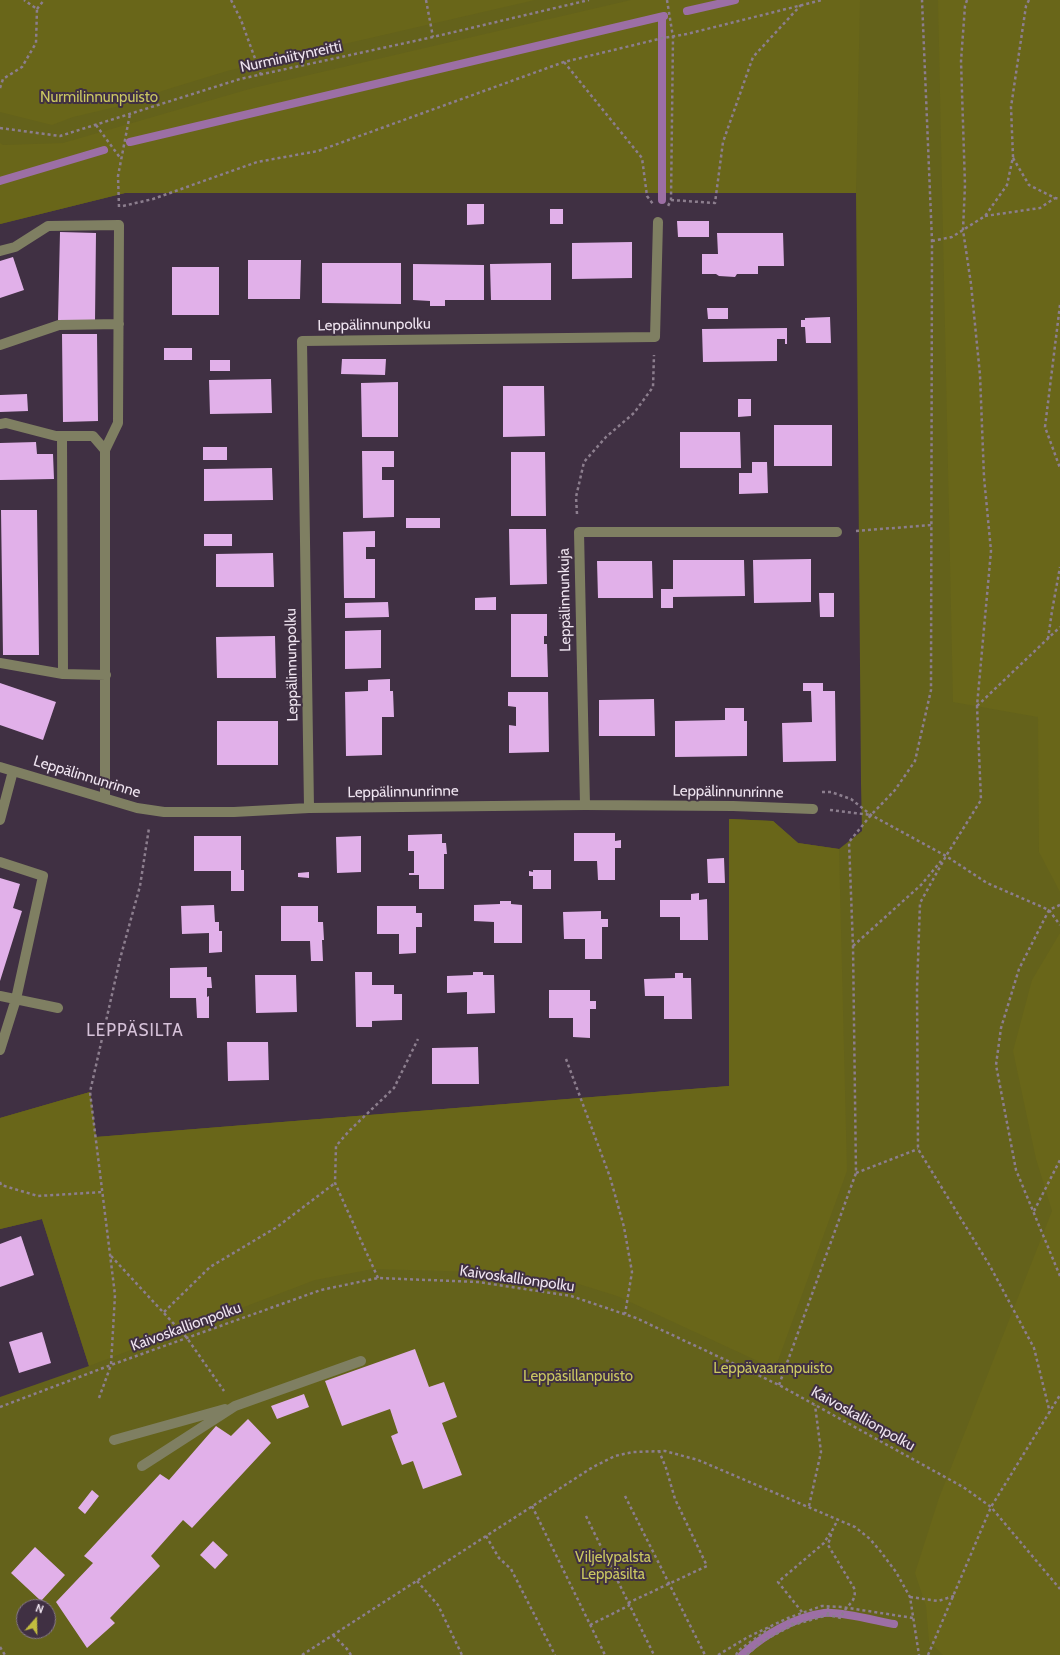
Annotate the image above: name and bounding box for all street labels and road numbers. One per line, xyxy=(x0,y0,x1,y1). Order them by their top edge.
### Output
street label: Nurminiitynreitti xyxy=(238,37,344,77)
street label: Leppälinnunpolku xyxy=(317,315,431,335)
street label: Leppälinnunkuja xyxy=(555,548,575,652)
street label: Leppälinnunpolku xyxy=(282,608,302,722)
street label: Leppälinnunrinne xyxy=(31,752,143,802)
street label: Leppälinnunrinne xyxy=(347,782,459,802)
street label: Leppälinnunrinne xyxy=(672,782,784,802)
street label: Kaivoskallionpolku xyxy=(458,1262,576,1296)
street label: Kaivoskallionpolku xyxy=(128,1299,244,1355)
street label: Kaivoskallionpolku xyxy=(808,1383,918,1455)

